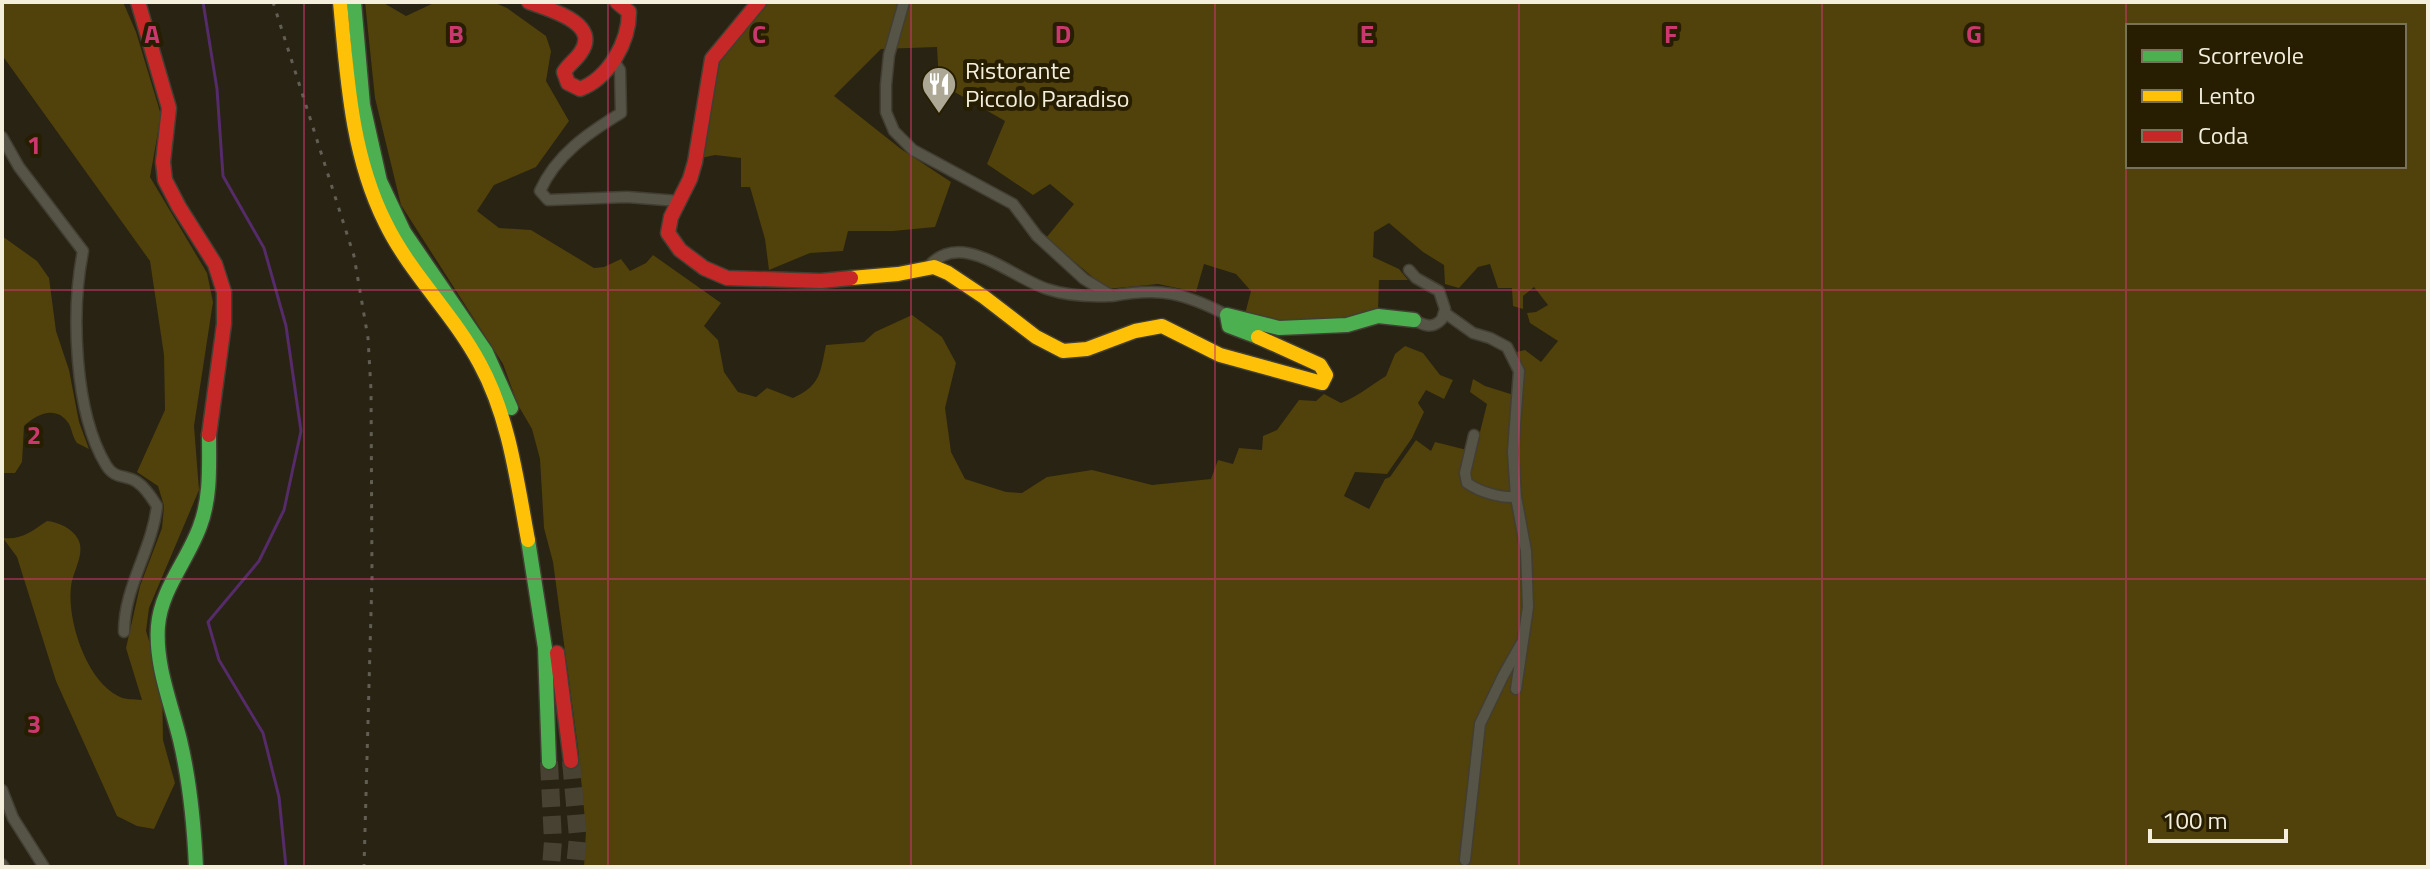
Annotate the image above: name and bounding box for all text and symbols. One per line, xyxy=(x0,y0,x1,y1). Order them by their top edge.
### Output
text: A xyxy=(144,14,160,53)
text: B xyxy=(448,14,464,53)
text: C xyxy=(752,14,766,53)
text: D xyxy=(1055,14,1071,53)
text: E xyxy=(1360,14,1374,53)
text: F xyxy=(1664,14,1678,53)
text: G xyxy=(1966,14,1982,53)
legend xyxy=(2126,24,2406,168)
text: Scorrevole xyxy=(2198,37,2304,73)
place label: Ristorante Piccolo Paradiso xyxy=(965,52,1130,116)
restaurant icon: Ristorante Piccolo Paradiso xyxy=(920,65,958,115)
text: Lento xyxy=(2198,77,2255,113)
text: Coda xyxy=(2198,117,2248,153)
text: 1 xyxy=(27,125,41,164)
text: 2 xyxy=(27,415,41,454)
text: 3 xyxy=(27,704,41,743)
scale bar xyxy=(2150,793,2286,843)
text: 100 m xyxy=(2162,802,2228,838)

